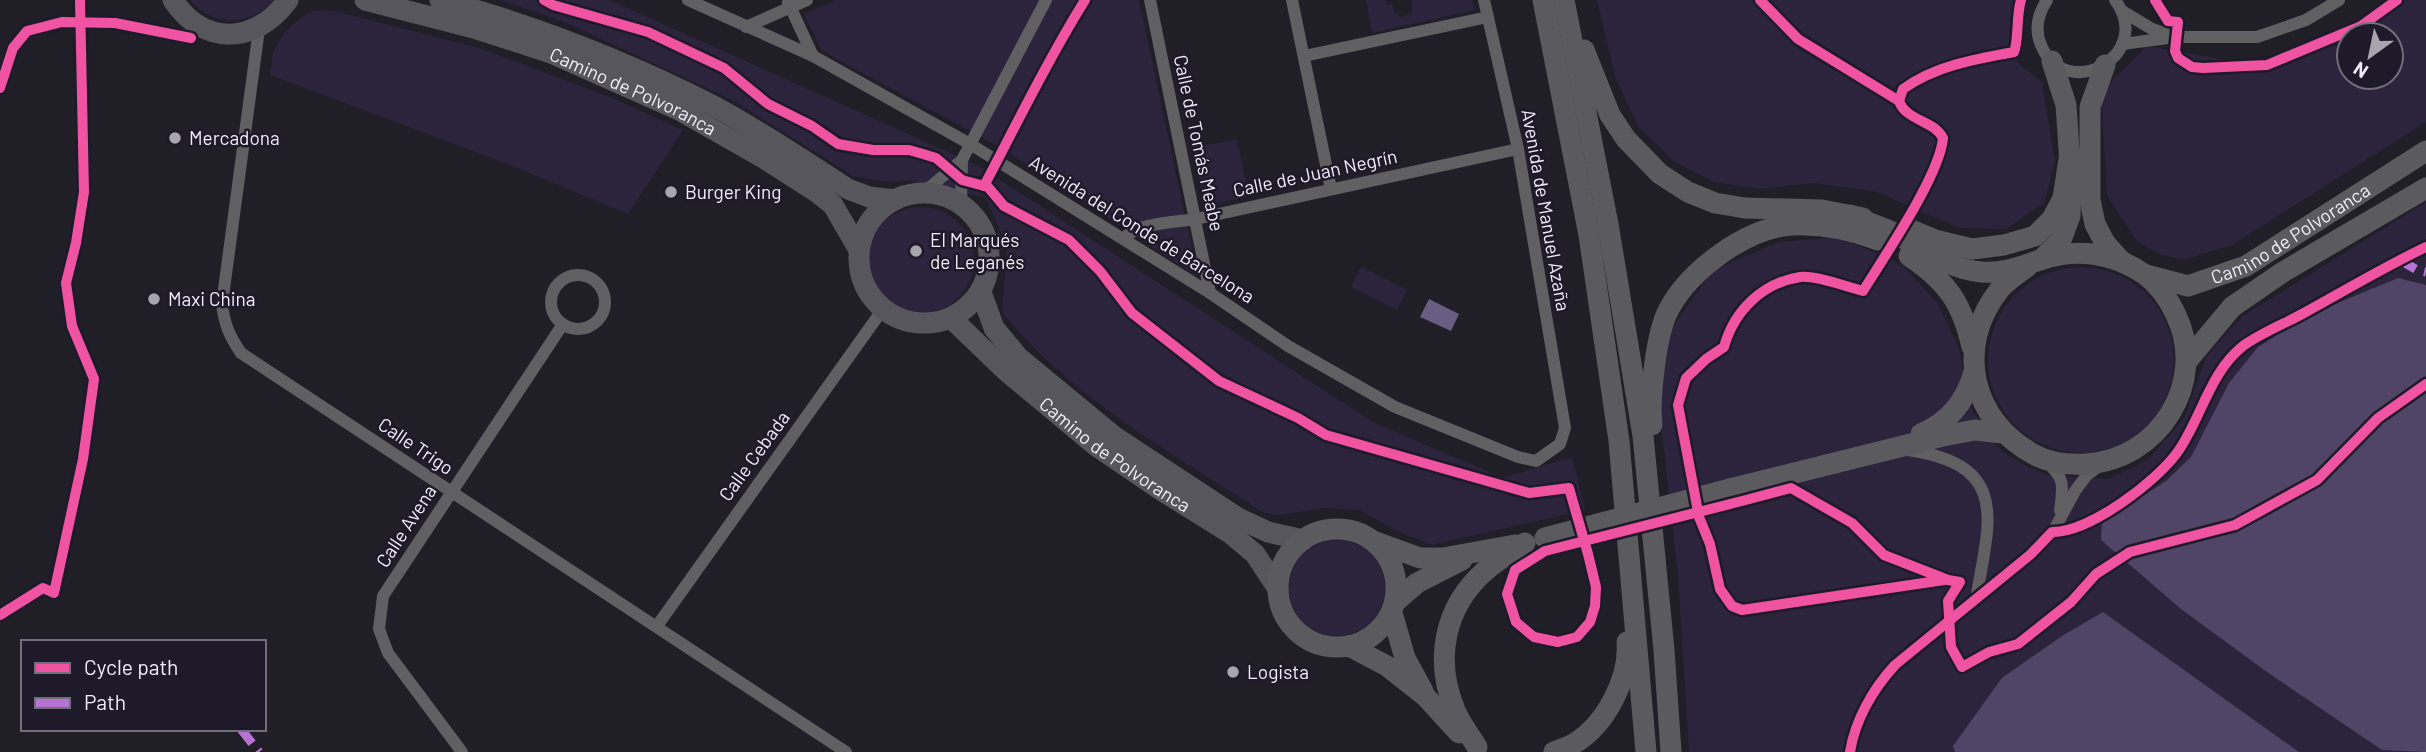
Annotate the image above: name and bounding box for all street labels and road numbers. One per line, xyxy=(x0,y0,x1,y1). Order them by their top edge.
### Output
street label: Camino de Polvoranca xyxy=(546,42,721,140)
street label: Calle de Tomás Meabe xyxy=(1170,52,1229,233)
street label: Avenida de Manuel Azaña xyxy=(1517,107,1576,313)
street label: Calle de Juan Negrín xyxy=(1231,144,1399,201)
street label: Avenida del Conde de Barcelona xyxy=(1025,150,1259,307)
street label: Camino de Polvoranca xyxy=(2208,178,2374,288)
street label: Camino de Polvoranca xyxy=(1035,392,1195,517)
street label: Calle Cebada xyxy=(713,406,794,505)
street label: Calle Trigo xyxy=(374,412,458,479)
street label: Calle Avena xyxy=(370,480,441,571)

